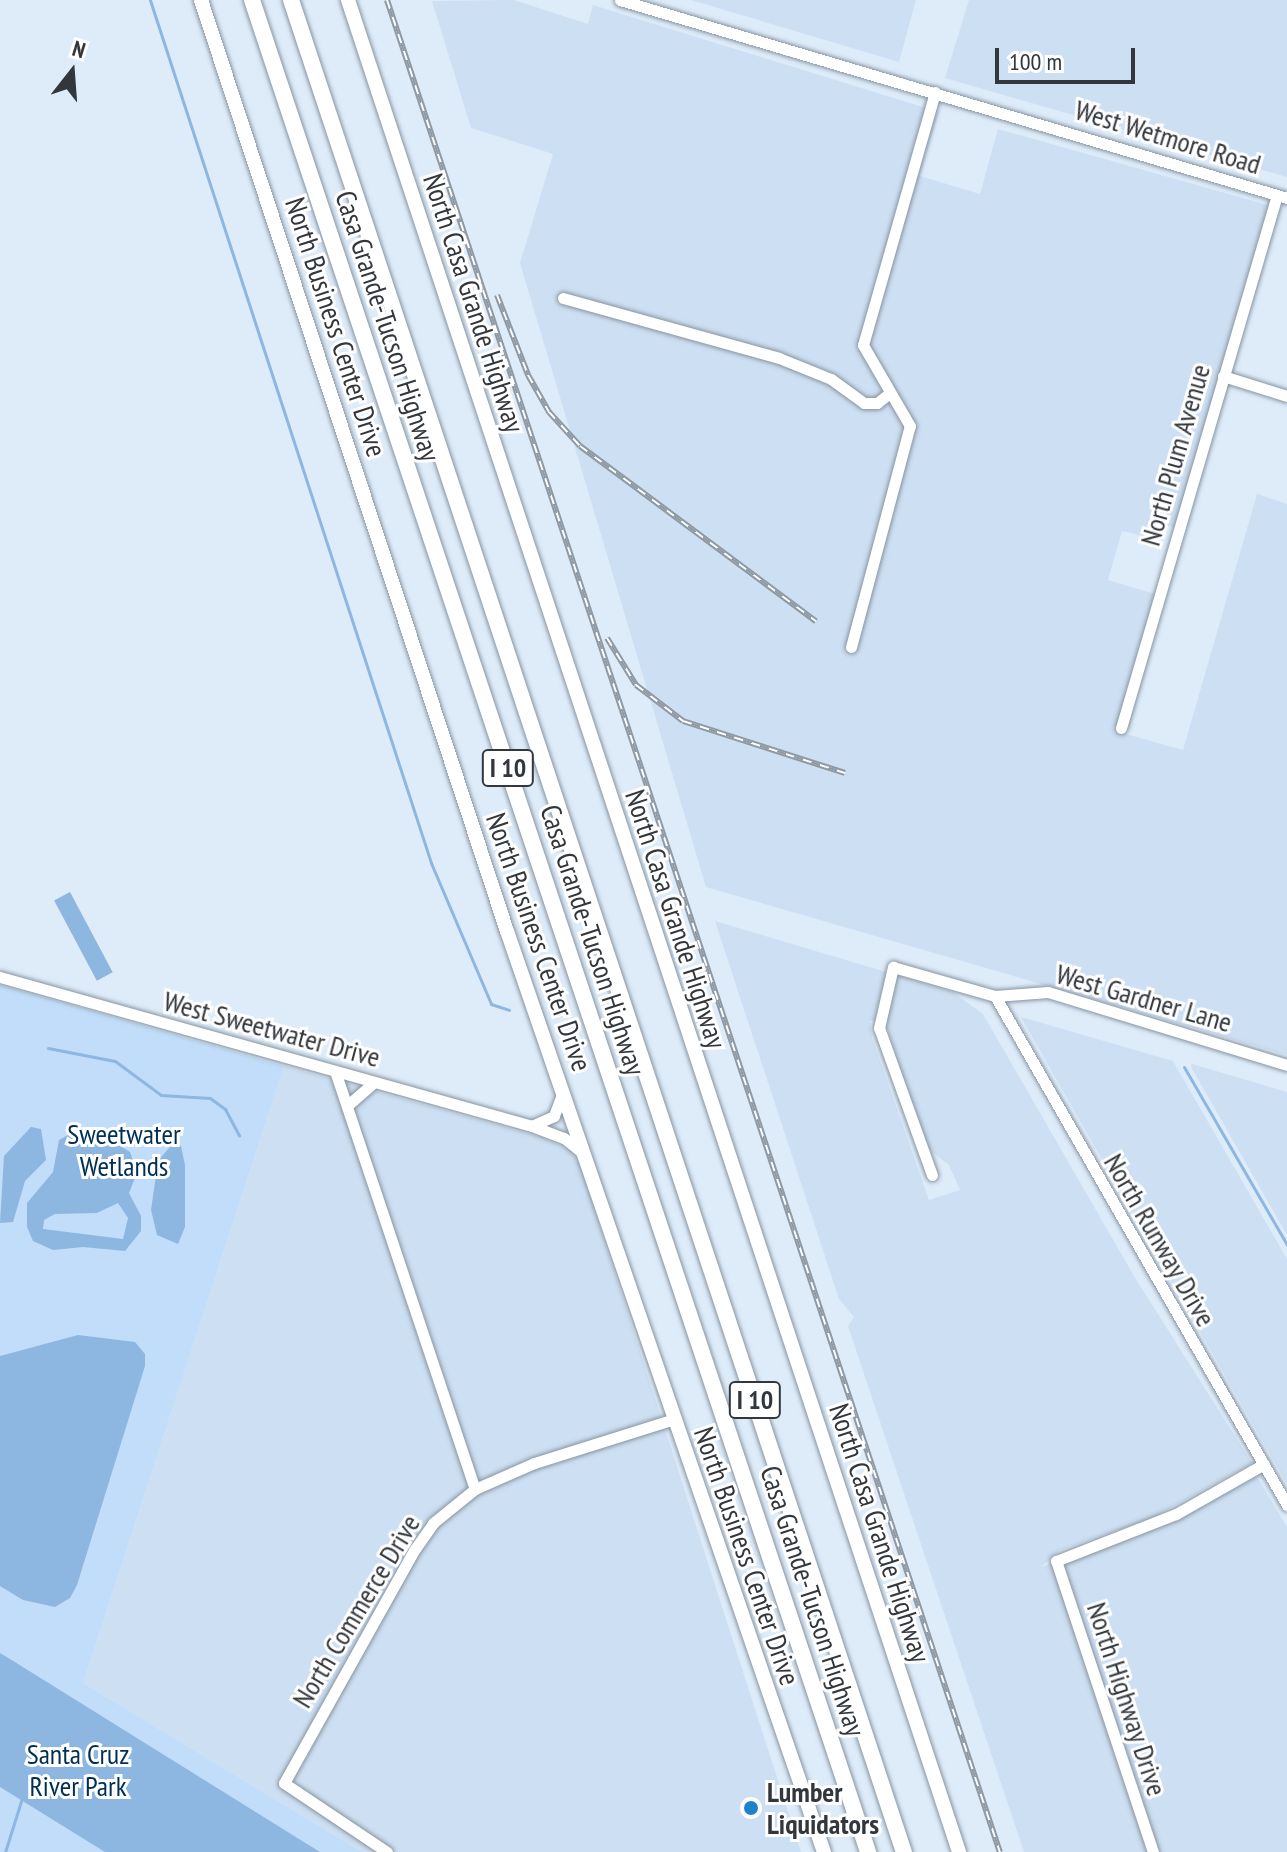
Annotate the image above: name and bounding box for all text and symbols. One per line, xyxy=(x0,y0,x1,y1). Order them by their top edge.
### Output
north arrow xyxy=(32,32,112,112)
scale bar xyxy=(999,32,1139,82)
text: N xyxy=(69,34,89,64)
text: 100 m xyxy=(1009,46,1062,77)
street label: West Wetmore Road xyxy=(1071,93,1265,181)
street label: North Casa Grande Highway xyxy=(416,169,532,437)
street label: Casa Grande-Tucson Highway xyxy=(328,187,448,465)
street label: North Business Center Drive xyxy=(278,193,394,461)
street label: North Plum Avenue xyxy=(1133,360,1217,550)
road number: I 10 xyxy=(480,746,536,790)
street label: North Casa Grande Highway xyxy=(618,785,734,1053)
street label: Casa Grande-Tucson Highway xyxy=(533,801,653,1079)
street label: North Business Center Drive xyxy=(479,809,599,1075)
street label: West Gardner Lane xyxy=(1052,957,1236,1039)
street label: West Sweetwater Drive xyxy=(160,984,384,1074)
park label: Sweetwater Wetlands xyxy=(67,1117,181,1183)
street label: North Runway Drive xyxy=(1097,1147,1223,1333)
road number: I 10 xyxy=(727,1378,783,1422)
street label: North Casa Grande Highway xyxy=(822,1399,938,1667)
street label: North Business Center Drive xyxy=(687,1423,807,1689)
street label: Casa Grande-Tucson Highway xyxy=(753,1462,873,1740)
street label: North Commerce Drive xyxy=(285,1508,427,1714)
street label: North Highway Drive xyxy=(1080,1598,1174,1800)
park label: Santa Cruz River Park xyxy=(27,1737,129,1803)
place label: Lumber Liquidators xyxy=(767,1775,879,1841)
marker: Lumber Liquidators xyxy=(742,1799,760,1817)

